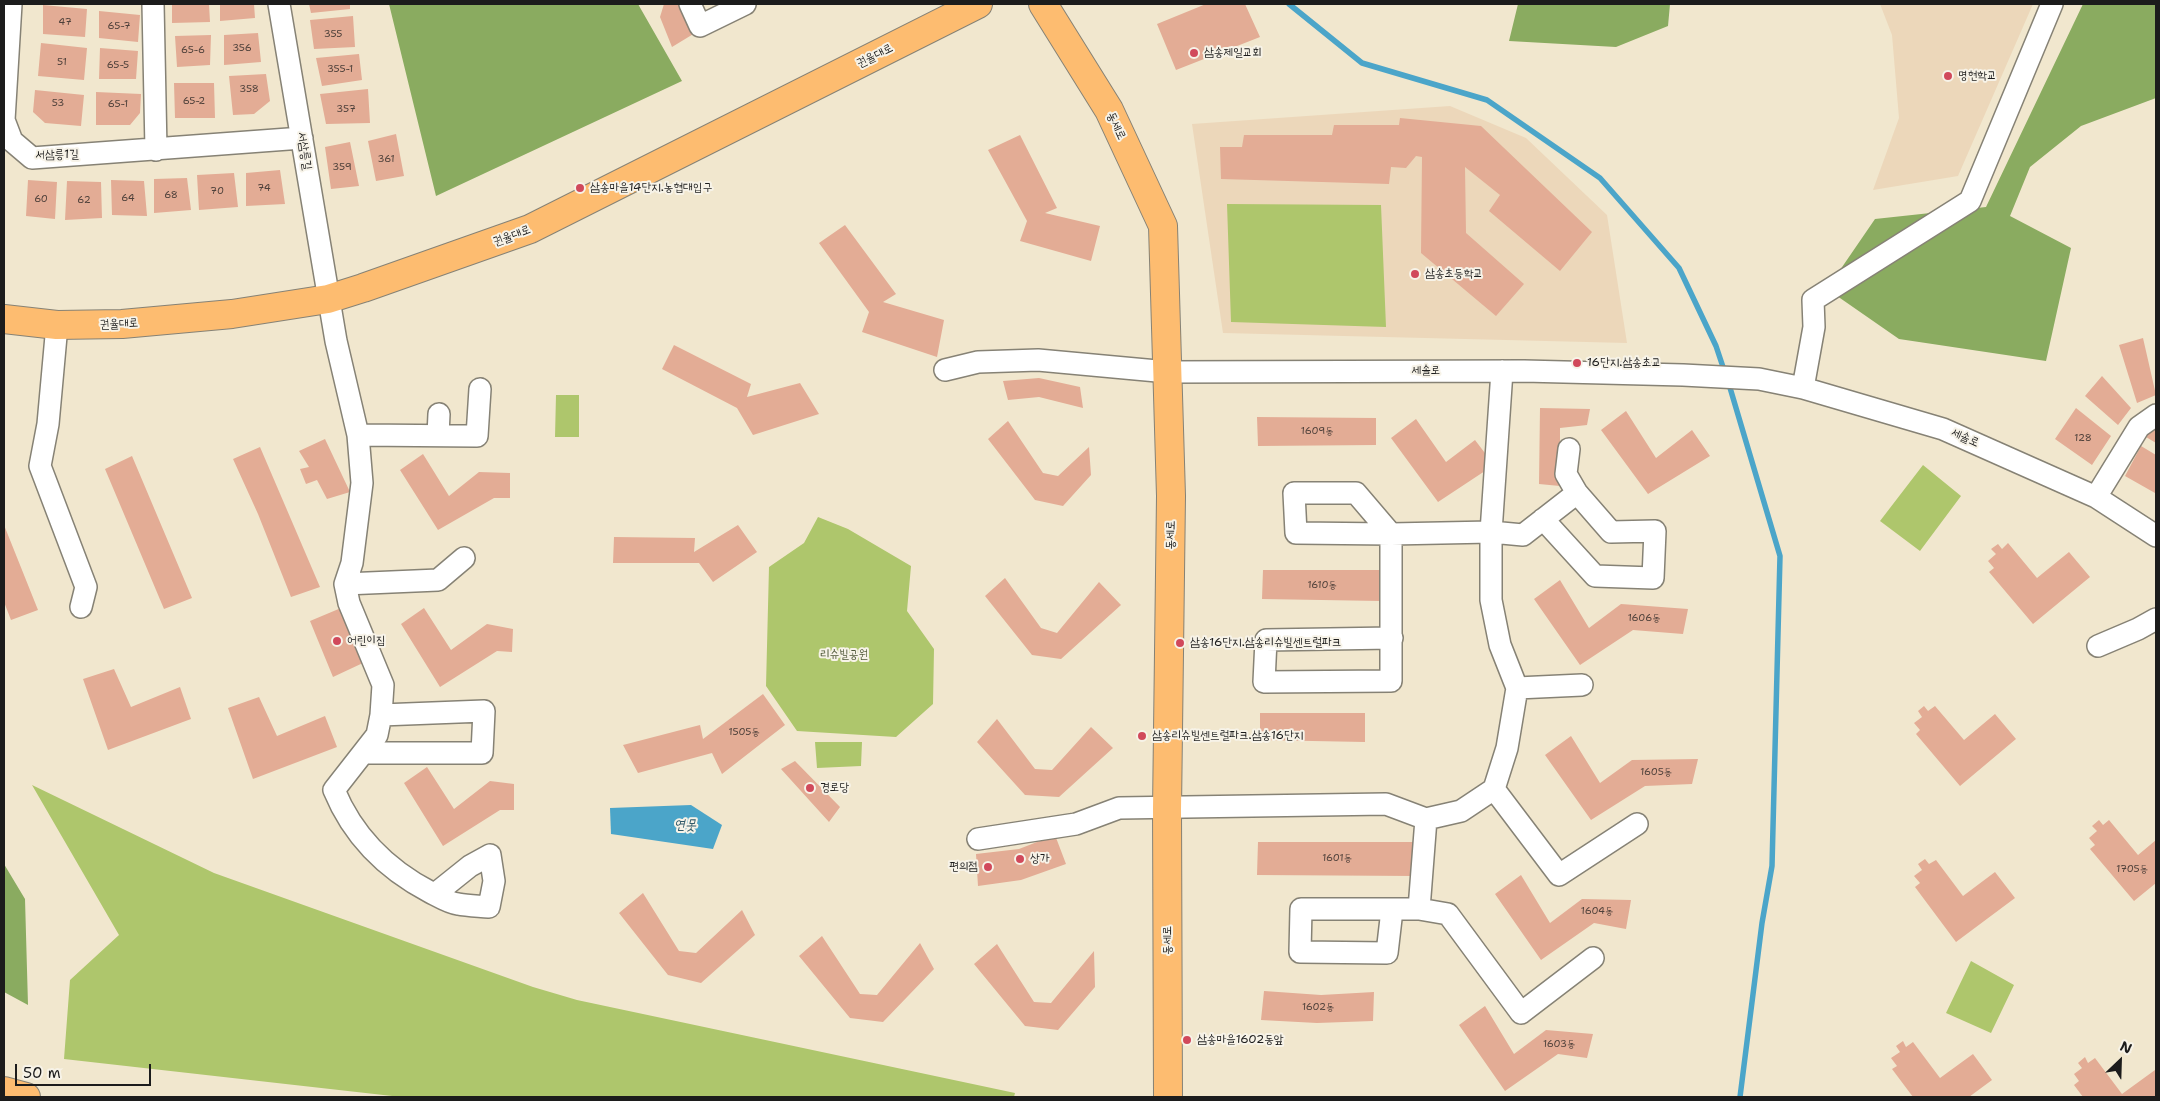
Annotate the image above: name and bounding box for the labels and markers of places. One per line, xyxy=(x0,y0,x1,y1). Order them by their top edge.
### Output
place label: 삼송제일교회 xyxy=(1204,46,1262,60)
marker: 삼송제일교회 xyxy=(1188,47,1200,59)
place label: 명현학교 xyxy=(1958,69,1997,83)
marker: 명현학교 xyxy=(1942,70,1954,82)
place label: 삼송마을14단지.농협대입구 xyxy=(590,181,712,195)
marker: 삼송마을14단지.농협대입구 xyxy=(574,182,586,194)
place label: 삼송초등학교 xyxy=(1425,267,1483,281)
marker: 삼송초등학교 xyxy=(1409,268,1421,280)
place label: 16단지.삼송초교 xyxy=(1587,356,1661,370)
marker: 16단지.삼송초교 xyxy=(1571,357,1583,369)
place label: 어린이집 xyxy=(347,634,386,648)
marker: 어린이집 xyxy=(331,635,343,647)
place label: 삼송16단지.삼송리슈빌센트럴파크 xyxy=(1190,636,1341,650)
marker: 삼송16단지.삼송리슈빌센트럴파크 xyxy=(1174,637,1186,649)
place label: 삼송리슈빌센트럴파크.삼송16단지 xyxy=(1152,729,1303,743)
marker: 삼송리슈빌센트럴파크.삼송16단지 xyxy=(1136,730,1148,742)
place label: 경로당 xyxy=(820,781,849,795)
marker: 경로당 xyxy=(804,782,816,794)
place label: 상가 xyxy=(1030,852,1049,866)
marker: 상가 xyxy=(1014,853,1026,865)
place label: 편의점 xyxy=(949,860,978,874)
marker: 편의점 xyxy=(982,861,994,873)
place label: 삼송마을1602동앞 xyxy=(1197,1033,1284,1047)
marker: 삼송마을1602동앞 xyxy=(1181,1034,1193,1046)

